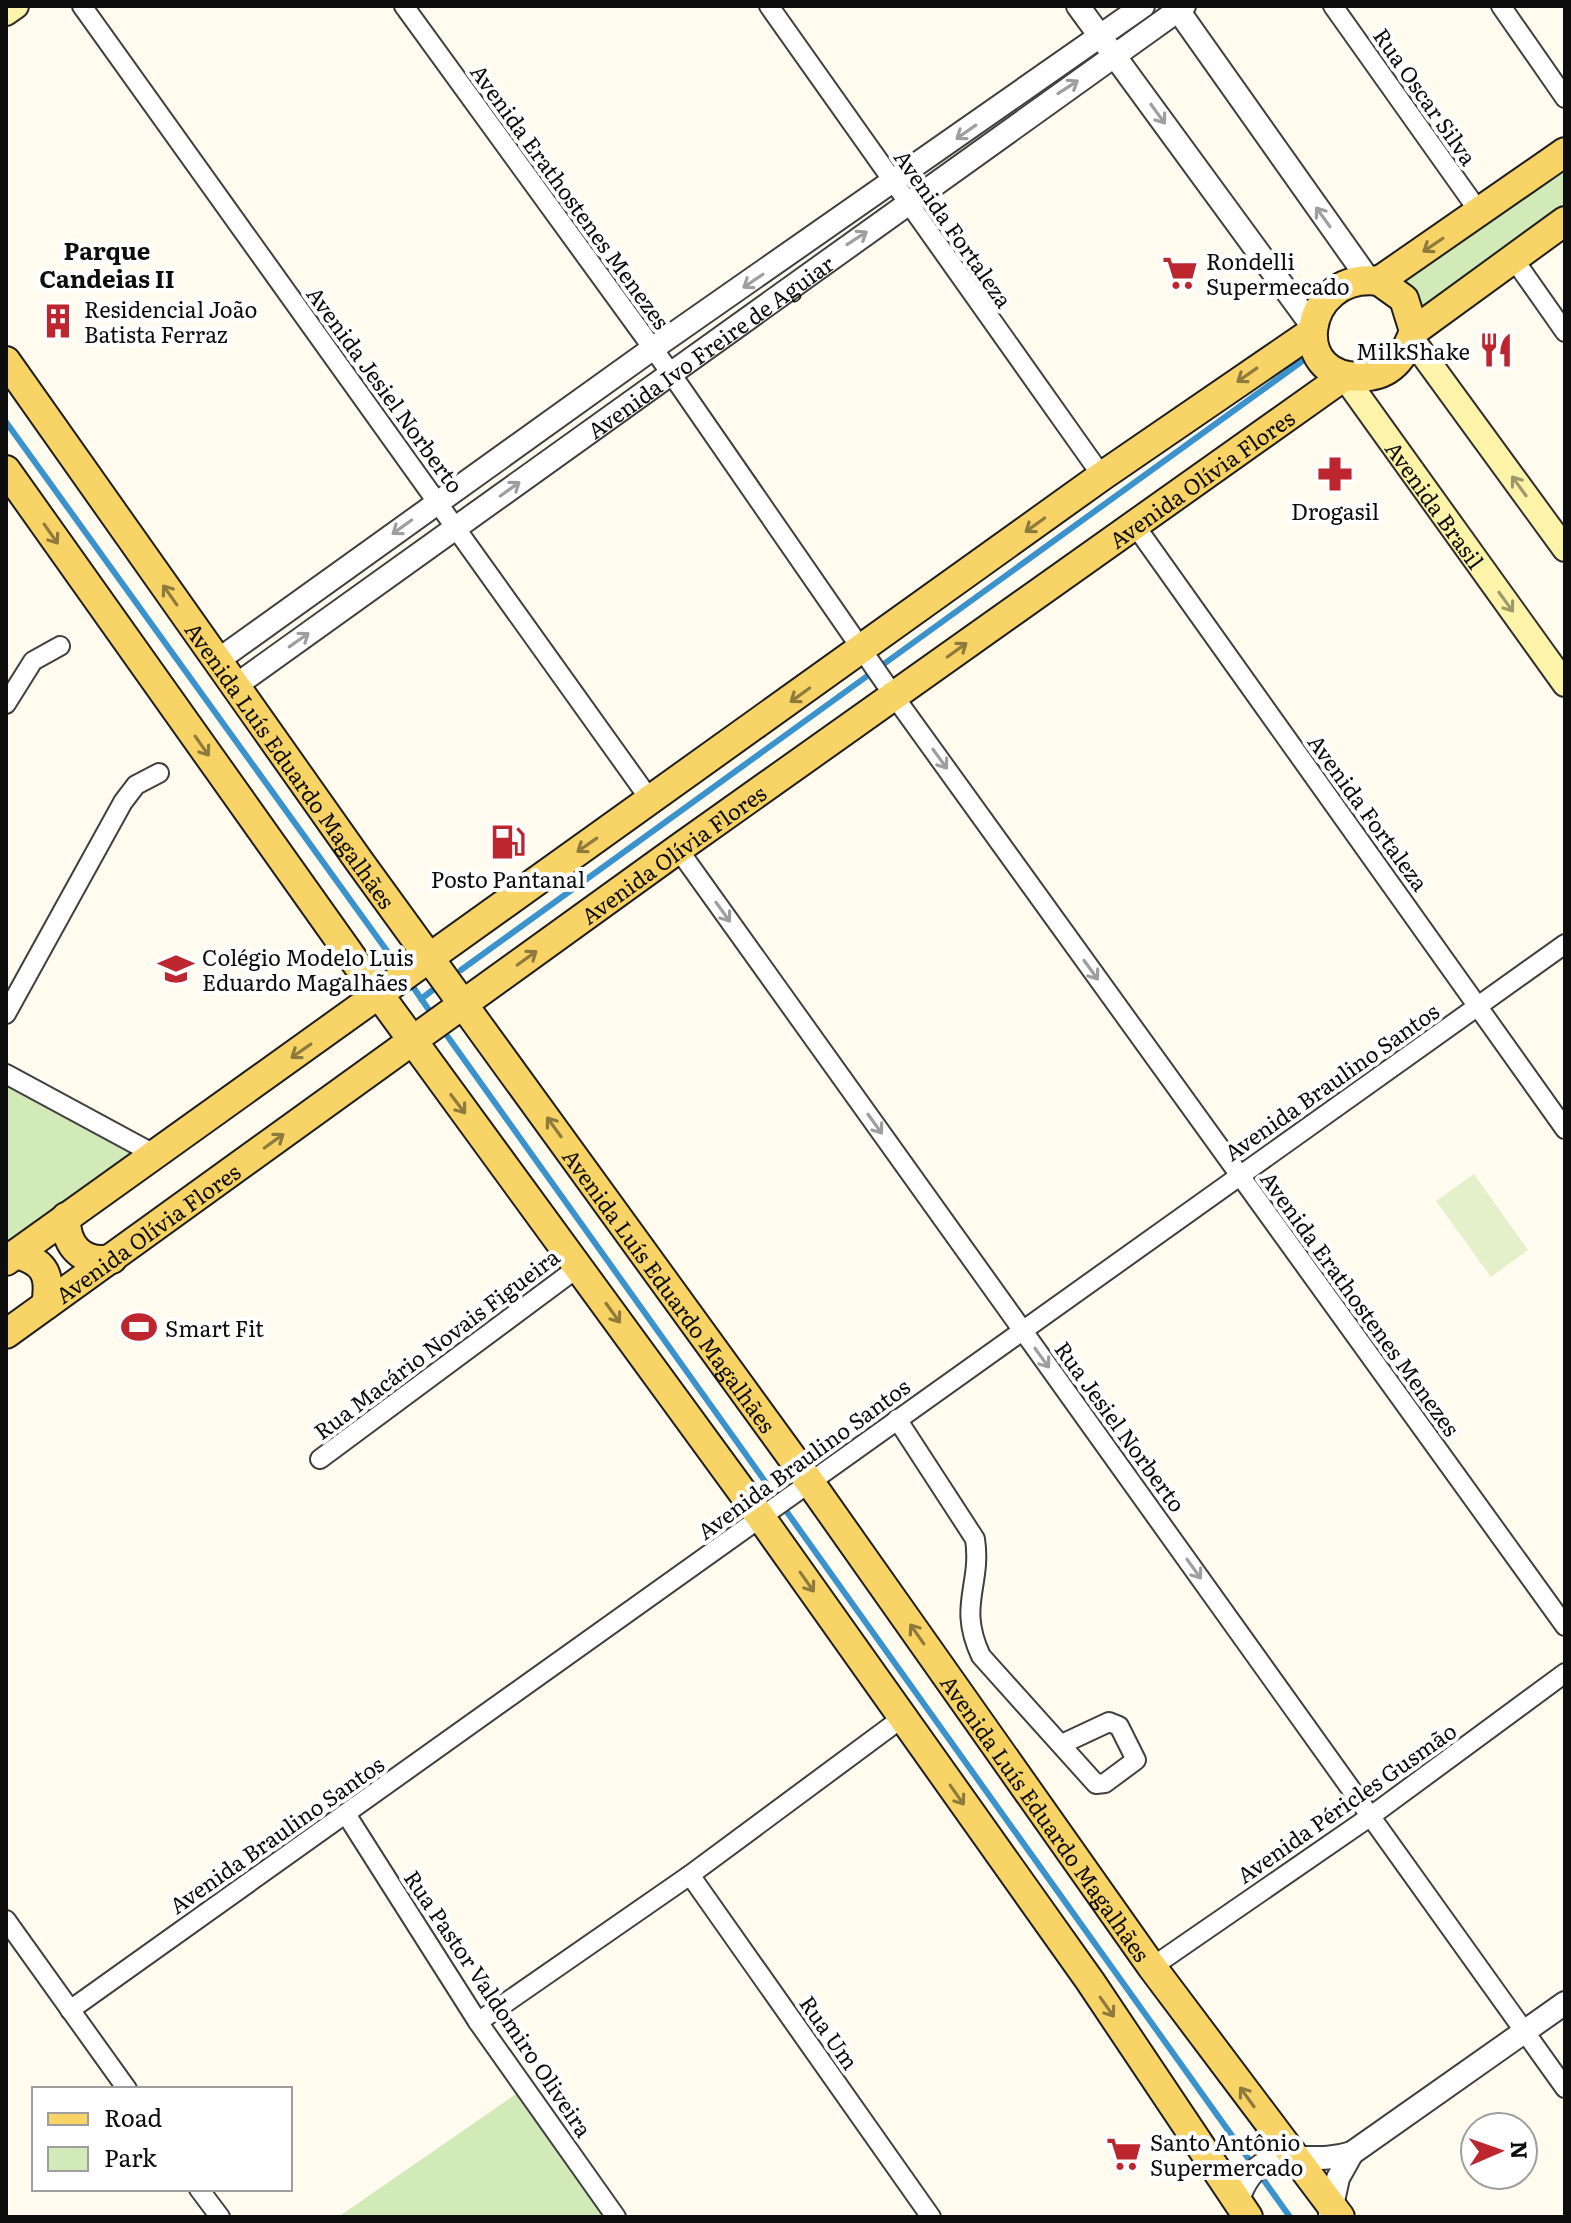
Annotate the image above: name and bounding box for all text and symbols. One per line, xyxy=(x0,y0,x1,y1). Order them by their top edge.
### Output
street label: Rua Oscar Silva xyxy=(1366,21,1486,171)
street label: Avenida Erathostenes Menezes xyxy=(463,57,679,336)
one-way arrow xyxy=(1056,78,1079,94)
one-way arrow xyxy=(1150,102,1166,124)
one-way arrow xyxy=(955,124,977,140)
street label: Avenida Fortaleza xyxy=(887,142,1021,314)
one-way arrow xyxy=(1315,206,1331,228)
one-way arrow xyxy=(845,230,868,246)
district label: Parque Candeias II xyxy=(39,232,175,295)
one-way arrow xyxy=(1422,237,1444,253)
place label: Rondelli Supermecado xyxy=(1206,244,1350,302)
street label: Avenida Ivo Freire de Aguiar xyxy=(580,246,840,446)
supermarket icon: Rondelli Supermecado xyxy=(1161,254,1199,292)
one-way arrow xyxy=(742,273,764,290)
street label: Avenida Jesiel Norberto xyxy=(300,279,472,499)
place label: Residencial João Batista Ferraz xyxy=(84,292,257,350)
building icon: Residencial João Batista Ferraz xyxy=(39,302,77,340)
restaurant icon: MilkShake xyxy=(1477,331,1515,369)
place label: MilkShake xyxy=(1356,334,1470,367)
one-way arrow xyxy=(1237,367,1259,383)
street label: Avenida Olívia Flores xyxy=(1101,400,1301,555)
street label: Avenida Brasil xyxy=(1378,433,1493,575)
pharmacy icon: Drogasil xyxy=(1316,455,1354,493)
one-way arrow xyxy=(1511,476,1527,498)
one-way arrow xyxy=(499,481,520,498)
place label: Drogasil xyxy=(1291,494,1379,527)
one-way arrow xyxy=(1024,517,1046,533)
one-way arrow xyxy=(392,518,413,535)
one-way arrow xyxy=(42,523,59,544)
one-way arrow xyxy=(162,584,179,606)
one-way arrow xyxy=(1498,590,1514,612)
street label: Avenida Luís Eduardo Magalhães xyxy=(178,614,404,915)
one-way arrow xyxy=(287,632,309,648)
one-way arrow xyxy=(946,642,968,659)
one-way arrow xyxy=(789,687,811,703)
street label: Avenida Fortaleza xyxy=(1301,727,1437,897)
one-way arrow xyxy=(193,735,210,756)
one-way arrow xyxy=(931,748,948,770)
street label: Avenida Olívia Flores xyxy=(573,775,772,931)
fuel station icon: Posto Pantanal xyxy=(489,823,527,861)
one-way arrow xyxy=(577,837,599,853)
place label: Posto Pantanal xyxy=(431,862,585,895)
one-way arrow xyxy=(715,901,731,923)
place label: Colégio Modelo Luis Eduardo Magalhães xyxy=(202,940,414,998)
school or university icon: Colégio Modelo Luis Eduardo Magalhães xyxy=(157,950,195,988)
one-way arrow xyxy=(516,950,537,967)
one-way arrow xyxy=(1083,959,1100,981)
street label: Avenida Braulino Santos xyxy=(1217,994,1445,1168)
one-way arrow xyxy=(291,1043,313,1059)
one-way arrow xyxy=(450,1093,467,1114)
one-way arrow xyxy=(866,1113,883,1134)
one-way arrow xyxy=(546,1116,562,1138)
one-way arrow xyxy=(263,1133,284,1150)
street label: Avenida Luís Eduardo Magalhães xyxy=(556,1141,785,1439)
street label: Avenida Olívia Flores xyxy=(48,1154,246,1310)
street label: Avenida Erathostenes Menezes xyxy=(1253,1164,1469,1443)
street label: Rua Macário Novais Figueira xyxy=(306,1239,566,1447)
one-way arrow xyxy=(605,1301,622,1323)
sports icon: Smart Fit xyxy=(120,1308,158,1346)
place label: Smart Fit xyxy=(165,1311,264,1344)
street label: Rua Jesiel Norberto xyxy=(1048,1334,1194,1518)
one-way arrow xyxy=(1033,1347,1050,1368)
street label: Avenida Braulino Santos xyxy=(690,1369,916,1547)
one-way arrow xyxy=(1186,1558,1202,1580)
one-way arrow xyxy=(799,1571,815,1593)
one-way arrow xyxy=(909,1624,925,1646)
street label: Avenida Luís Eduardo Magalhães xyxy=(934,1667,1159,1968)
street label: Avenida Péricles Gusmão xyxy=(1229,1714,1463,1890)
street label: Avenida Braulino Santos xyxy=(162,1747,390,1921)
one-way arrow xyxy=(948,1783,965,1805)
street label: Rua Pastor Valdomiro Oliveira xyxy=(397,1863,601,2143)
street label: Rua Um xyxy=(792,1988,868,2076)
one-way arrow xyxy=(1099,1995,1115,2017)
legend xyxy=(32,2087,292,2191)
one-way arrow xyxy=(1238,2087,1255,2108)
text: Road xyxy=(104,2099,163,2134)
north arrow xyxy=(1459,2111,1539,2191)
place label: Santo Antônio Supermercado xyxy=(1150,2125,1304,2183)
supermarket icon: Santo Antônio Supermercado xyxy=(1105,2135,1143,2173)
text: Park xyxy=(104,2139,157,2174)
text: N xyxy=(1504,2140,1537,2160)

